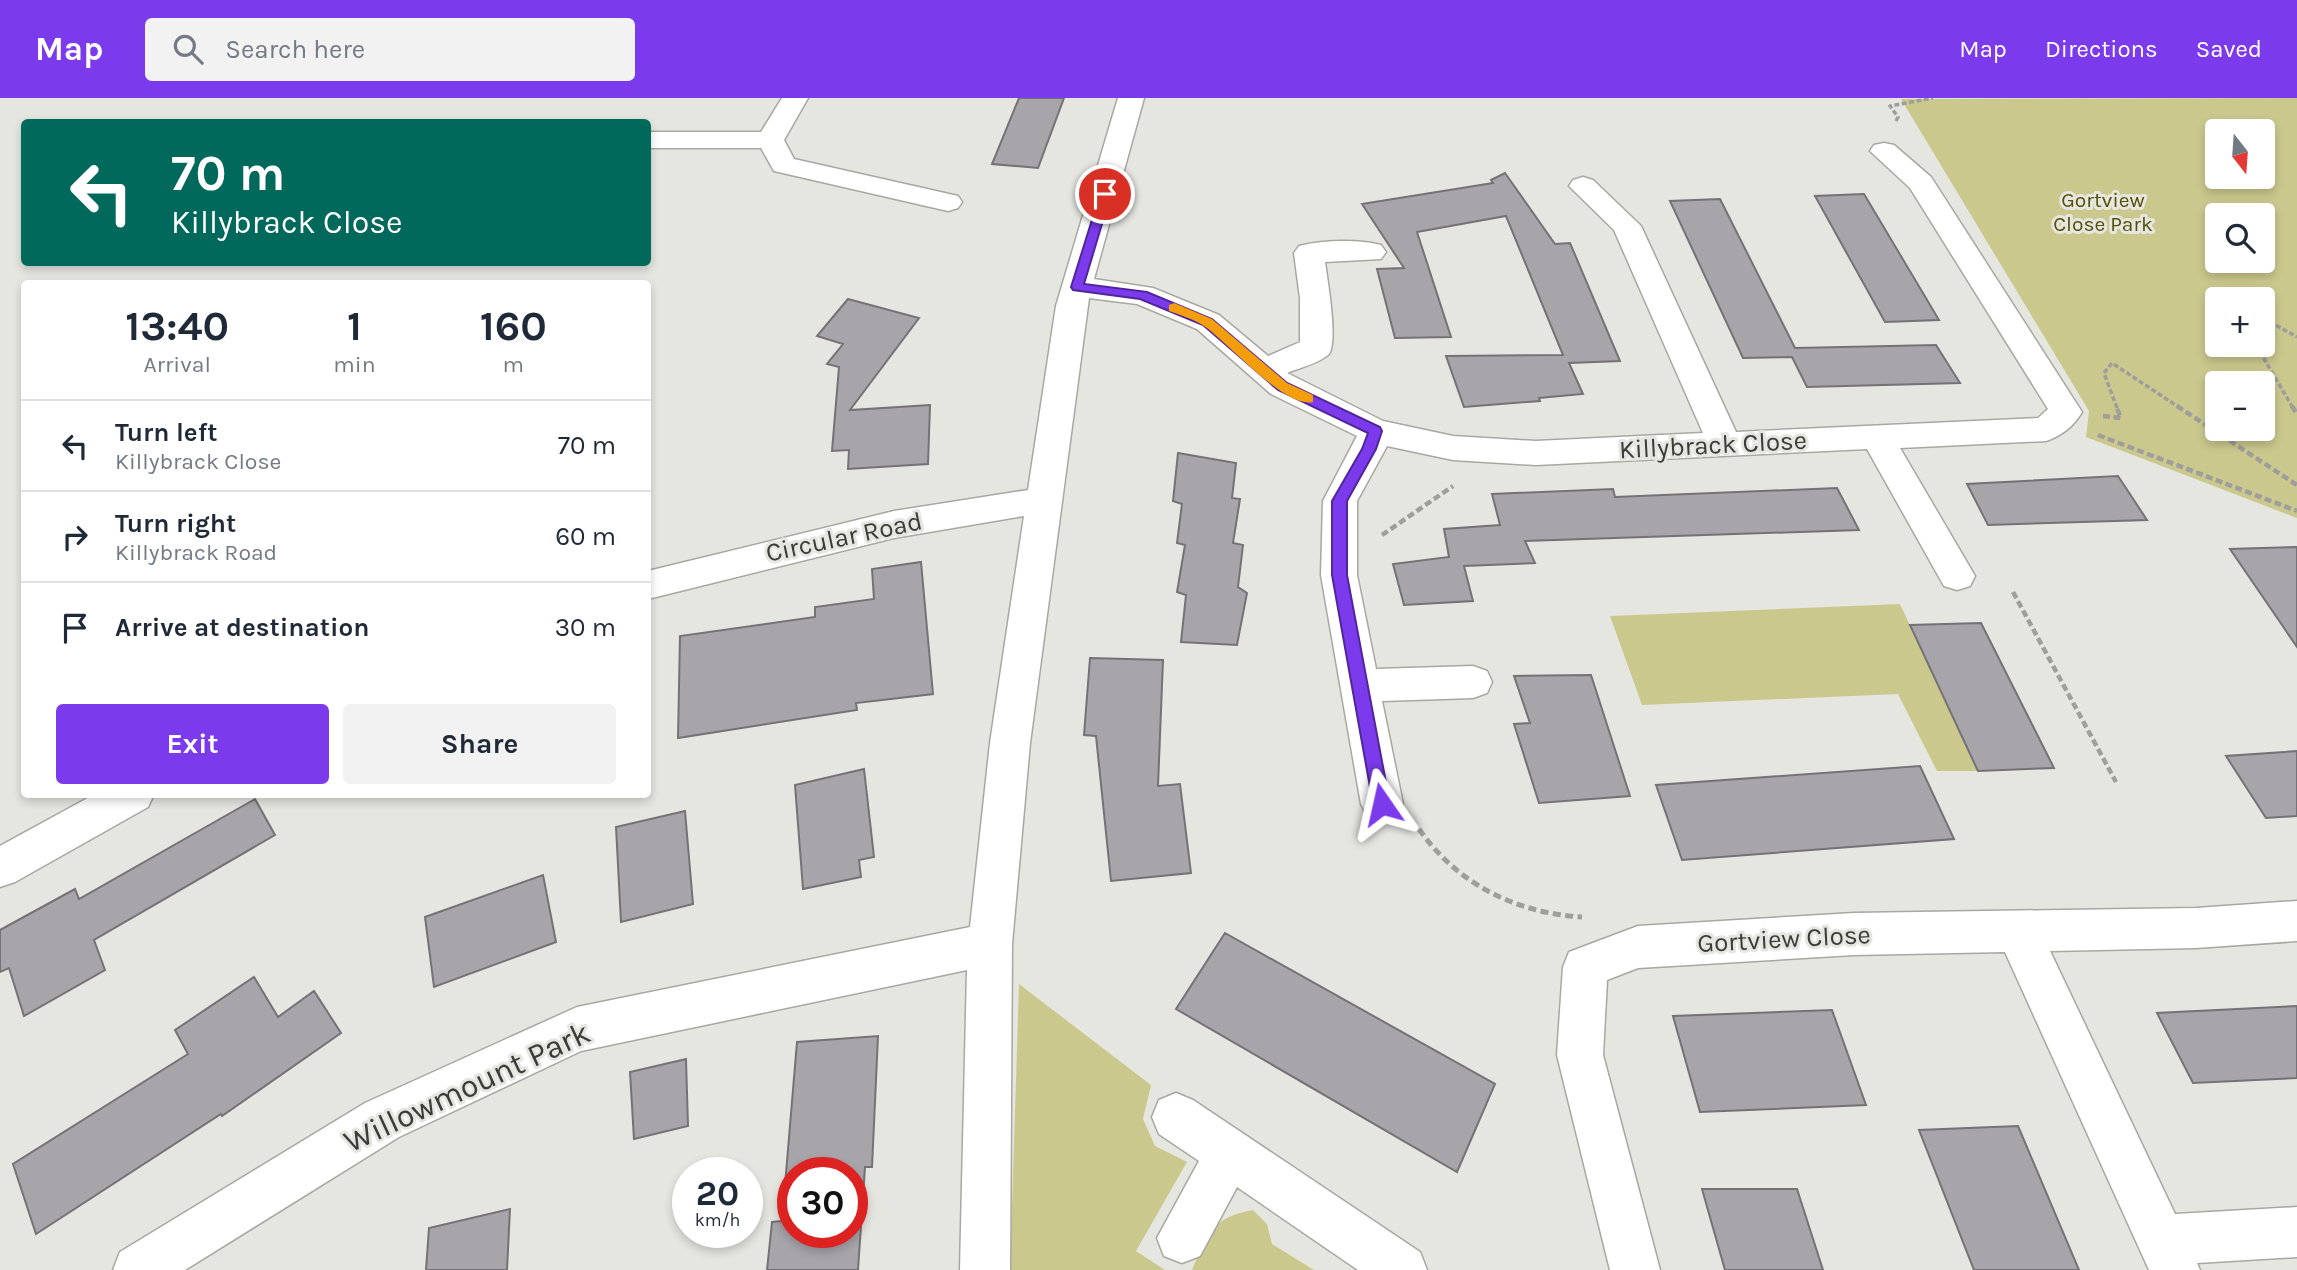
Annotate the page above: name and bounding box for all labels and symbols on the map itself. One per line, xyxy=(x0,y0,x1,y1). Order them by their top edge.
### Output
north arrow xyxy=(2205,119,2275,189)
pin xyxy=(1075,164,1135,224)
park label: Gortview Close Park xyxy=(2053,188,2153,236)
street label: Killybrack Close xyxy=(1618,425,1808,465)
street label: Circular Road xyxy=(763,505,925,569)
position arrow xyxy=(1345,767,1419,841)
street label: Gortview Close xyxy=(1696,919,1872,959)
street label: Willowmount Park xyxy=(338,1014,596,1160)
speed limit sign: 30 xyxy=(777,1157,868,1248)

